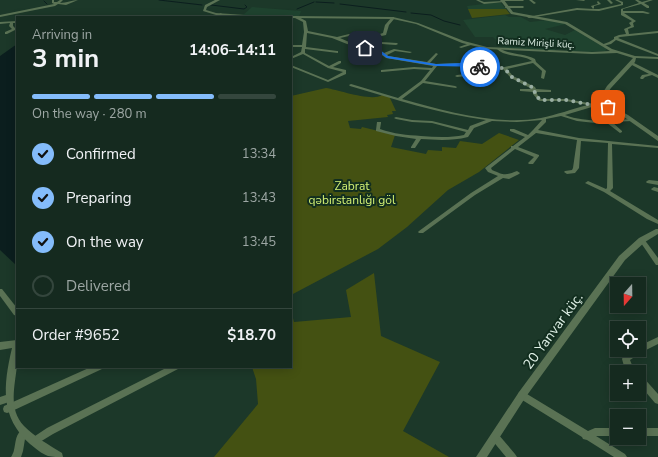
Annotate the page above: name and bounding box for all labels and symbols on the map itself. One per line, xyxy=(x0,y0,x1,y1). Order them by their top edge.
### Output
pin xyxy=(348,31,382,65)
street label: Ramiz Mirişli küç. xyxy=(497,34,575,52)
courier xyxy=(460,47,500,87)
pin xyxy=(591,90,625,124)
park label: Zabrat qəbirstanlığı göl xyxy=(309,178,396,208)
north arrow xyxy=(610,277,646,313)
street label: 20 Yanvar küç. xyxy=(519,289,587,373)

